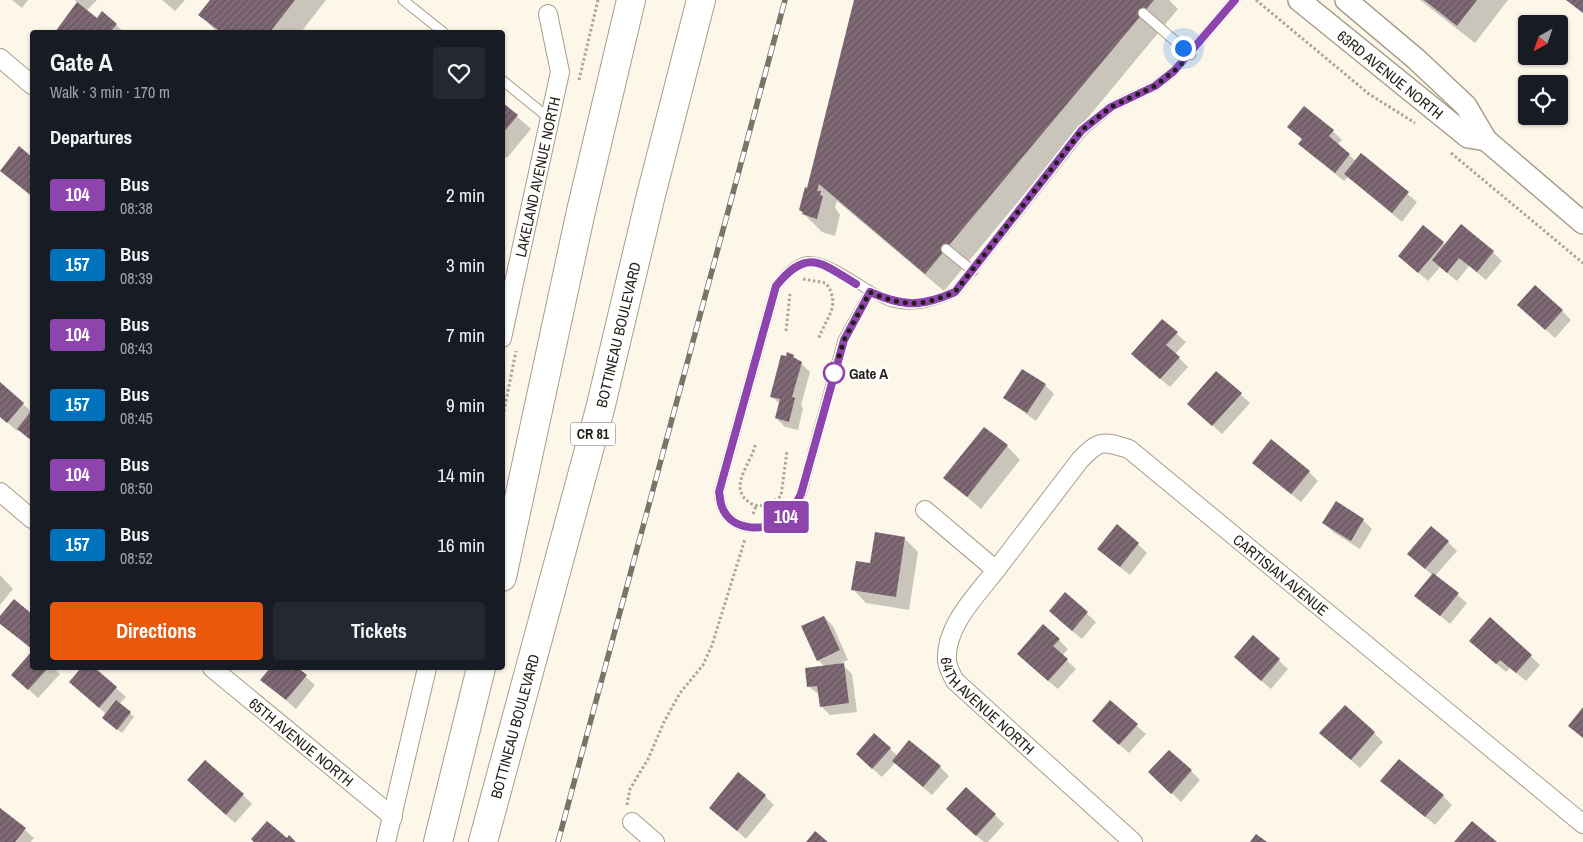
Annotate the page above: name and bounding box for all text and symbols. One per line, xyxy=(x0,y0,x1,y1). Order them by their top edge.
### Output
north arrow xyxy=(1518,15,1568,65)
map controls xyxy=(1518,15,1568,125)
street label: 63RD AVENUE NORTH xyxy=(1333,25,1448,124)
your location xyxy=(1171,36,1196,61)
text: Gate A xyxy=(50,46,113,78)
button: heart xyxy=(433,47,485,99)
button: locate xyxy=(1518,75,1568,125)
text: Walk · 3 min · 170 m xyxy=(50,81,170,103)
street label: LAKELAND AVENUE NORTH xyxy=(509,95,565,259)
text: Departures xyxy=(50,124,132,150)
text: Bus xyxy=(120,171,149,197)
text: 104 xyxy=(65,182,90,207)
text: 2 min xyxy=(446,182,485,208)
text: 08:38 xyxy=(120,197,153,219)
text: Bus xyxy=(120,241,149,267)
text: 157 xyxy=(65,252,90,277)
text: 3 min xyxy=(446,252,485,278)
street label: BOTTINEAU BOULEVARD xyxy=(590,260,645,409)
text: 08:39 xyxy=(120,267,153,289)
text: Bus xyxy=(120,311,149,337)
text: 104 xyxy=(65,322,90,347)
text: 7 min xyxy=(446,322,485,348)
text: 08:43 xyxy=(120,337,153,359)
marker: Gate A xyxy=(823,362,845,384)
place label: Gate A xyxy=(849,363,888,384)
text: Bus xyxy=(120,381,149,407)
text: 157 xyxy=(65,392,90,417)
text: 9 min xyxy=(446,392,485,418)
text: 08:45 xyxy=(120,407,153,429)
road number: CR 81 xyxy=(570,422,616,446)
text: Bus xyxy=(120,451,149,477)
text: 104 xyxy=(65,462,90,487)
text: 14 min xyxy=(437,462,485,488)
text: 08:50 xyxy=(120,477,153,499)
line badge: 104 xyxy=(757,501,815,533)
text: 104 xyxy=(774,504,798,529)
text: Bus xyxy=(120,521,149,547)
street label: CARTISIAN AVENUE xyxy=(1229,529,1333,620)
text: 157 xyxy=(65,532,90,557)
text: 16 min xyxy=(437,532,485,558)
text: 08:52 xyxy=(120,547,153,569)
button: Directions xyxy=(50,602,263,660)
button: Tickets xyxy=(273,602,485,660)
street label: BOTTINEAU BOULEVARD xyxy=(485,651,544,801)
street label: 64TH AVENUE NORTH xyxy=(936,657,1039,759)
street label: 65TH AVENUE NORTH xyxy=(245,692,358,791)

